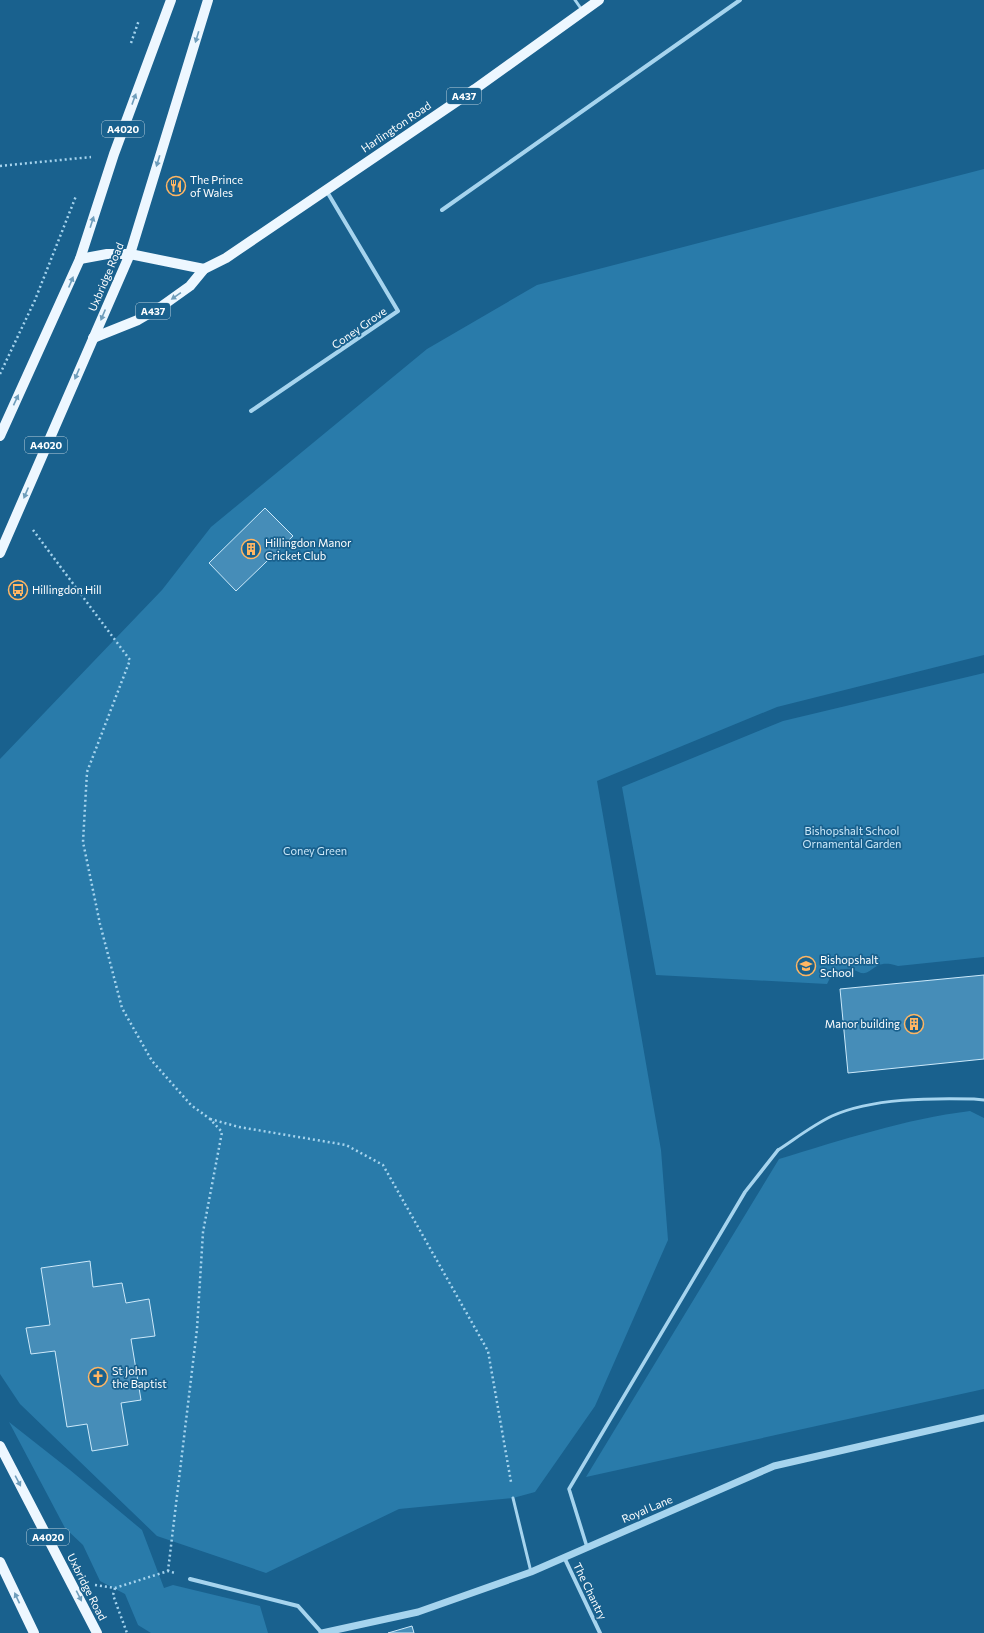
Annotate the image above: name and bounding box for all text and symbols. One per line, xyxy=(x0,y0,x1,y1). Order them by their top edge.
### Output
one-way arrow xyxy=(194,32,200,44)
road number: A437 xyxy=(447,88,481,104)
one-way arrow xyxy=(132,93,138,105)
street label: Harlington Road xyxy=(358,98,433,155)
road number: A4020 xyxy=(102,121,144,137)
one-way arrow xyxy=(155,156,161,168)
place label: The Prince of Wales xyxy=(190,173,243,199)
restaurant icon: The Prince of Wales xyxy=(165,175,187,197)
one-way arrow xyxy=(90,216,96,228)
street label: Uxbridge Road xyxy=(85,240,126,313)
one-way arrow xyxy=(68,277,74,288)
one-way arrow xyxy=(171,292,181,300)
road number: A437 xyxy=(136,303,170,319)
street label: Coney Grove xyxy=(329,304,389,351)
one-way arrow xyxy=(100,310,106,321)
one-way arrow xyxy=(74,369,80,381)
one-way arrow xyxy=(13,395,19,406)
road number: A4020 xyxy=(25,437,67,453)
one-way arrow xyxy=(22,488,28,500)
place label: Hillingdon Manor Cricket Club xyxy=(265,536,352,562)
building icon: Hillingdon Manor Cricket Club xyxy=(240,538,262,560)
bus stop icon: Hillingdon Hill xyxy=(7,579,29,601)
place label: Hillingdon Hill xyxy=(32,583,102,596)
park label: Bishopshalt School Ornamental Garden xyxy=(803,824,901,850)
park label: Coney Green xyxy=(283,844,347,857)
place label: Bishopshalt School xyxy=(820,953,879,979)
school or university icon: Bishopshalt School xyxy=(795,955,817,977)
building icon: Manor building xyxy=(903,1013,925,1035)
place label: Manor building xyxy=(825,1017,900,1030)
place label: St John the Baptist xyxy=(112,1364,167,1390)
church icon: St John the Baptist xyxy=(87,1366,109,1388)
one-way arrow xyxy=(15,1475,21,1486)
street label: Royal Lane xyxy=(620,1492,674,1525)
road number: A4020 xyxy=(27,1529,69,1545)
street label: Uxbridge Road xyxy=(65,1551,110,1622)
street label: The Chantry xyxy=(571,1560,610,1622)
one-way arrow xyxy=(75,1590,82,1601)
one-way arrow xyxy=(14,1593,20,1604)

